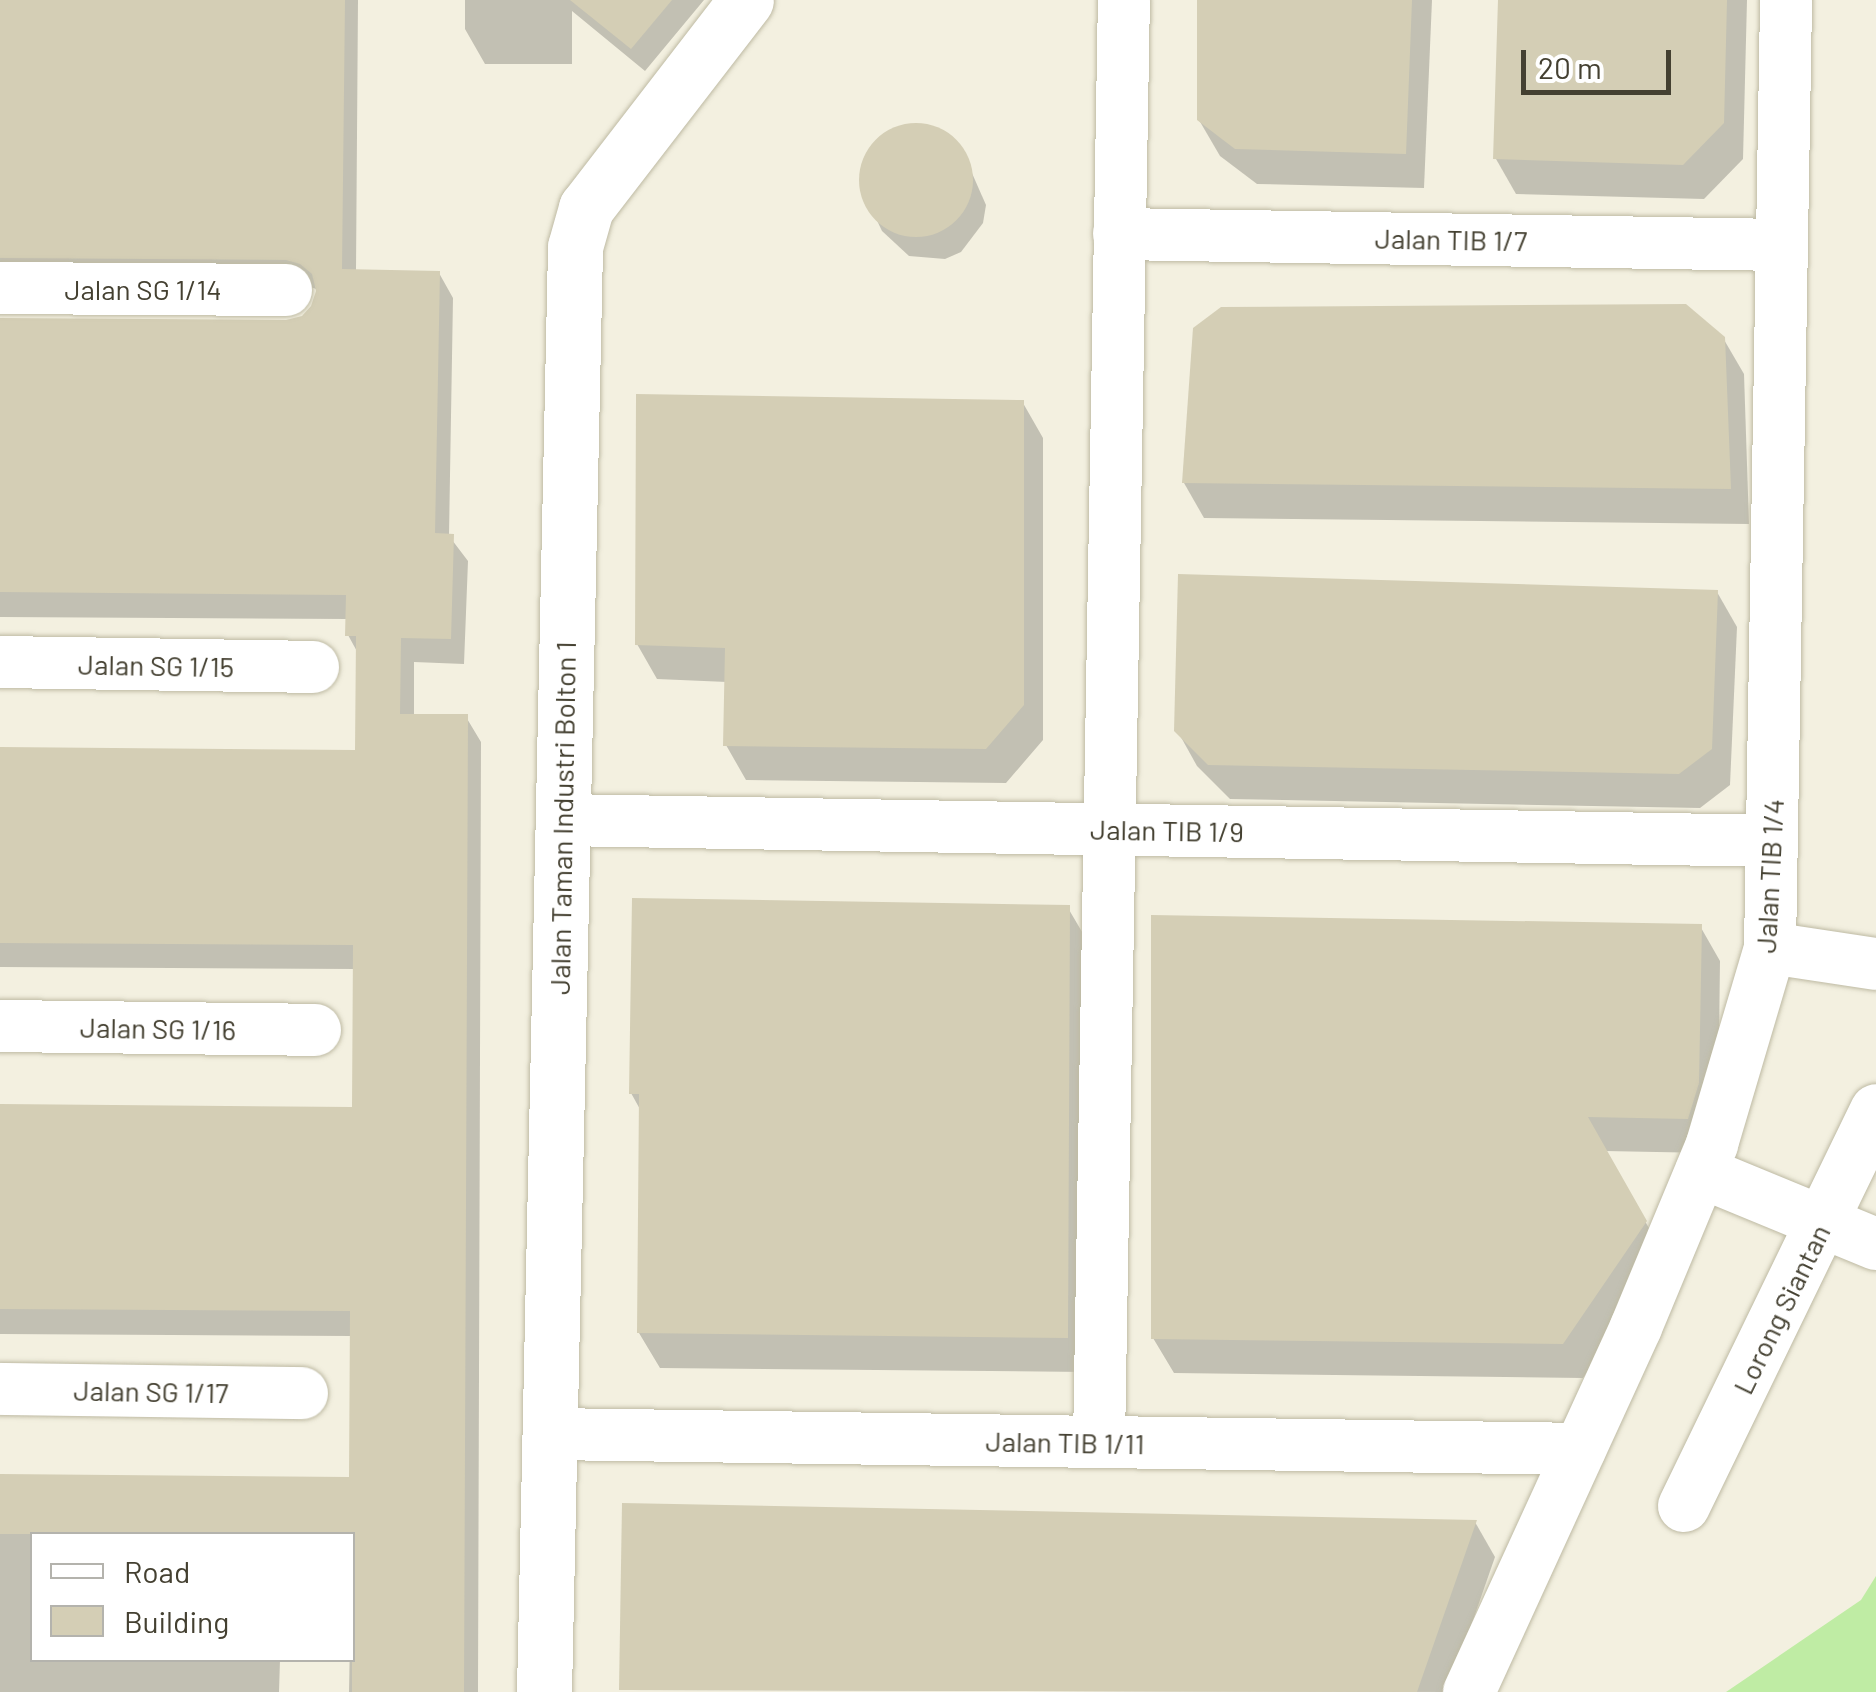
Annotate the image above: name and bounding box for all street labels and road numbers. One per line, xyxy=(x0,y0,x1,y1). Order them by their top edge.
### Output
street label: Jalan TIB 1/7 xyxy=(1374,221,1528,257)
street label: Jalan SG 1/14 xyxy=(64,272,222,306)
street label: Jalan Taman Industri Bolton 1 xyxy=(542,641,582,995)
street label: Jalan SG 1/15 xyxy=(78,647,234,683)
street label: Jalan TIB 1/4 xyxy=(1748,798,1790,954)
street label: Jalan TIB 1/9 xyxy=(1090,812,1244,848)
street label: Jalan SG 1/16 xyxy=(80,1010,236,1046)
street label: Lorong Siantan xyxy=(1725,1219,1837,1399)
street label: Jalan SG 1/17 xyxy=(73,1373,229,1409)
street label: Jalan TIB 1/11 xyxy=(985,1424,1145,1460)

